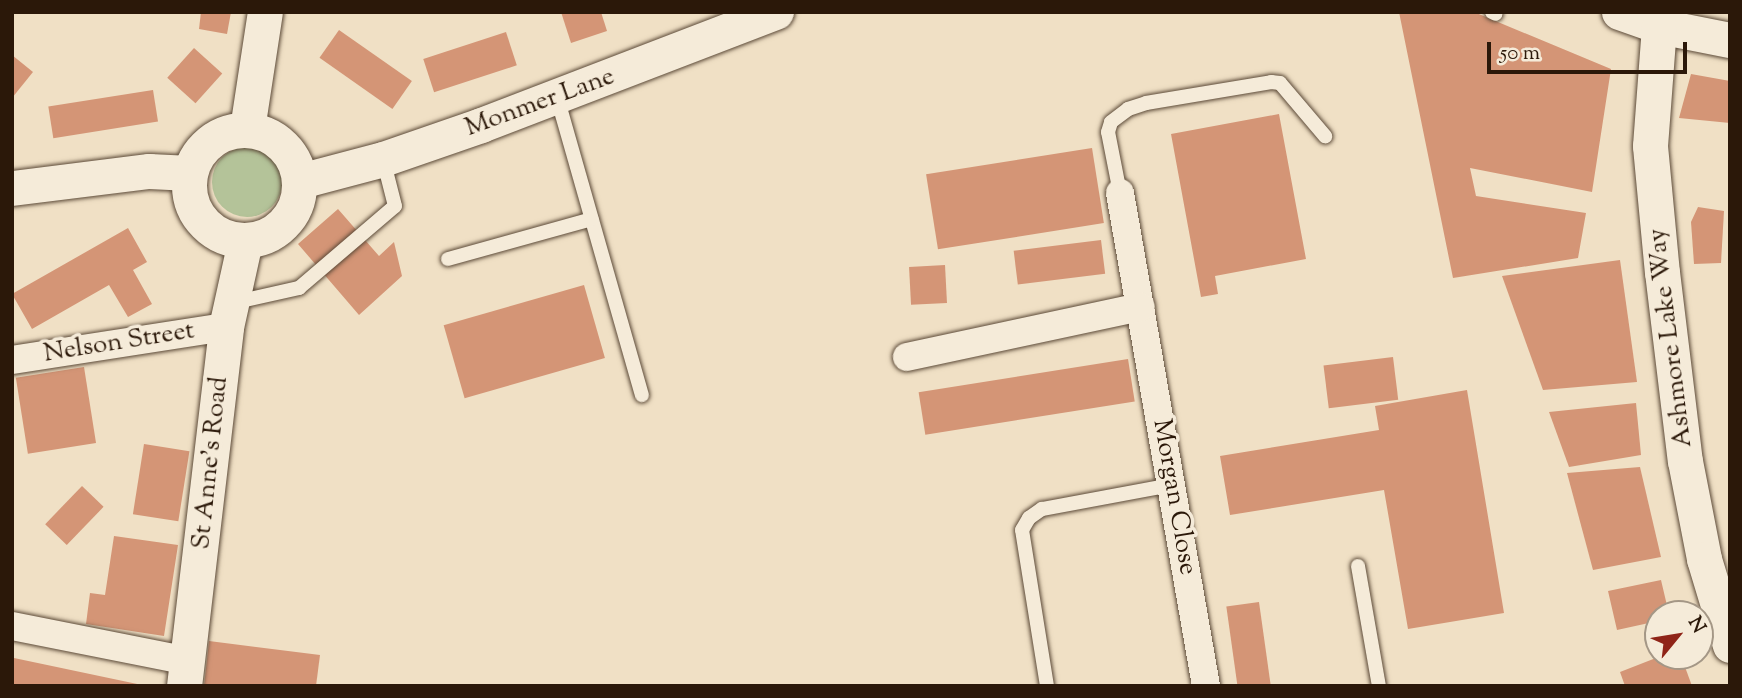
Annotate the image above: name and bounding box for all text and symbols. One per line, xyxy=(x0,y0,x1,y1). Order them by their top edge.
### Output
scale bar xyxy=(1490,28,1690,72)
text: 50 m xyxy=(1500,39,1540,69)
street label: Monmer Lane xyxy=(461,62,619,144)
street label: Ashmore Lake Way xyxy=(1642,227,1700,449)
street label: Nelson Street xyxy=(41,316,197,370)
street label: St Anne's Road xyxy=(186,375,236,551)
street label: Morgan Close xyxy=(1145,417,1203,577)
north arrow xyxy=(1644,600,1714,670)
text: N xyxy=(1680,612,1711,639)

